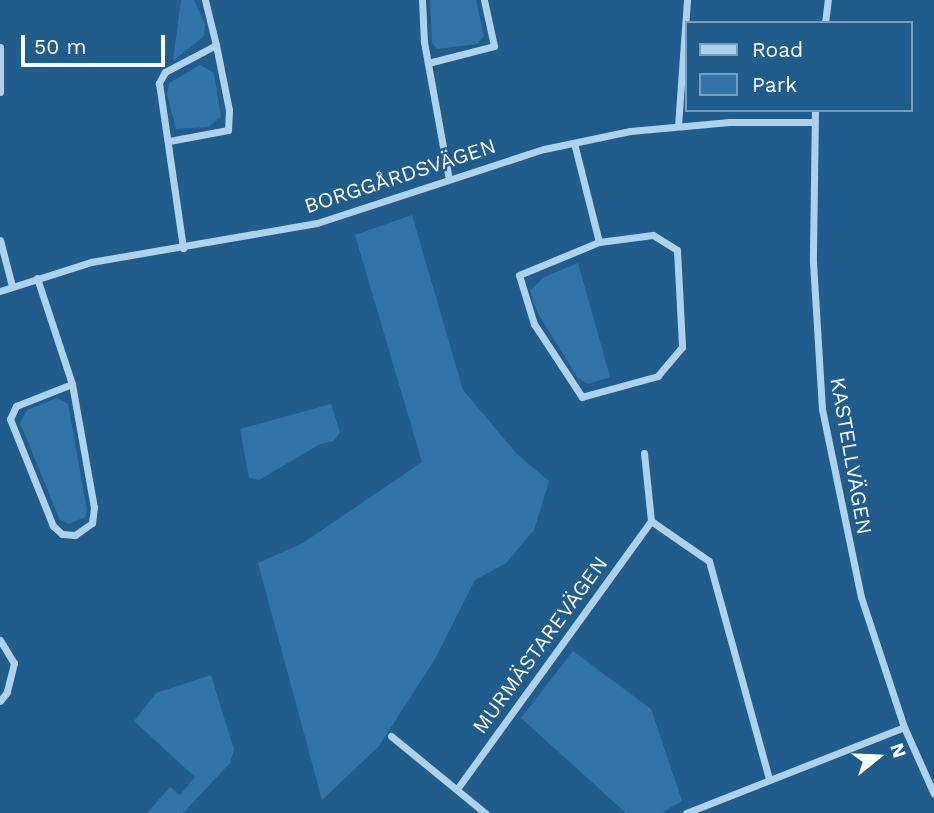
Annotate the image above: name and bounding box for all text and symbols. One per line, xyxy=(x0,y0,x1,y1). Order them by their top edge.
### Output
scale bar xyxy=(24,21,168,65)
legend xyxy=(685,21,913,112)
text: 50 m xyxy=(34,34,86,59)
text: Road xyxy=(752,37,803,62)
text: Park xyxy=(752,72,797,97)
street label: BORGGÅRDSVÄGEN xyxy=(301,133,499,219)
street label: KASTELLVÄGEN xyxy=(825,375,877,537)
street label: MURMÄSTAREVÄGEN xyxy=(467,551,613,739)
north arrow xyxy=(843,722,913,792)
text: N xyxy=(885,740,912,761)

